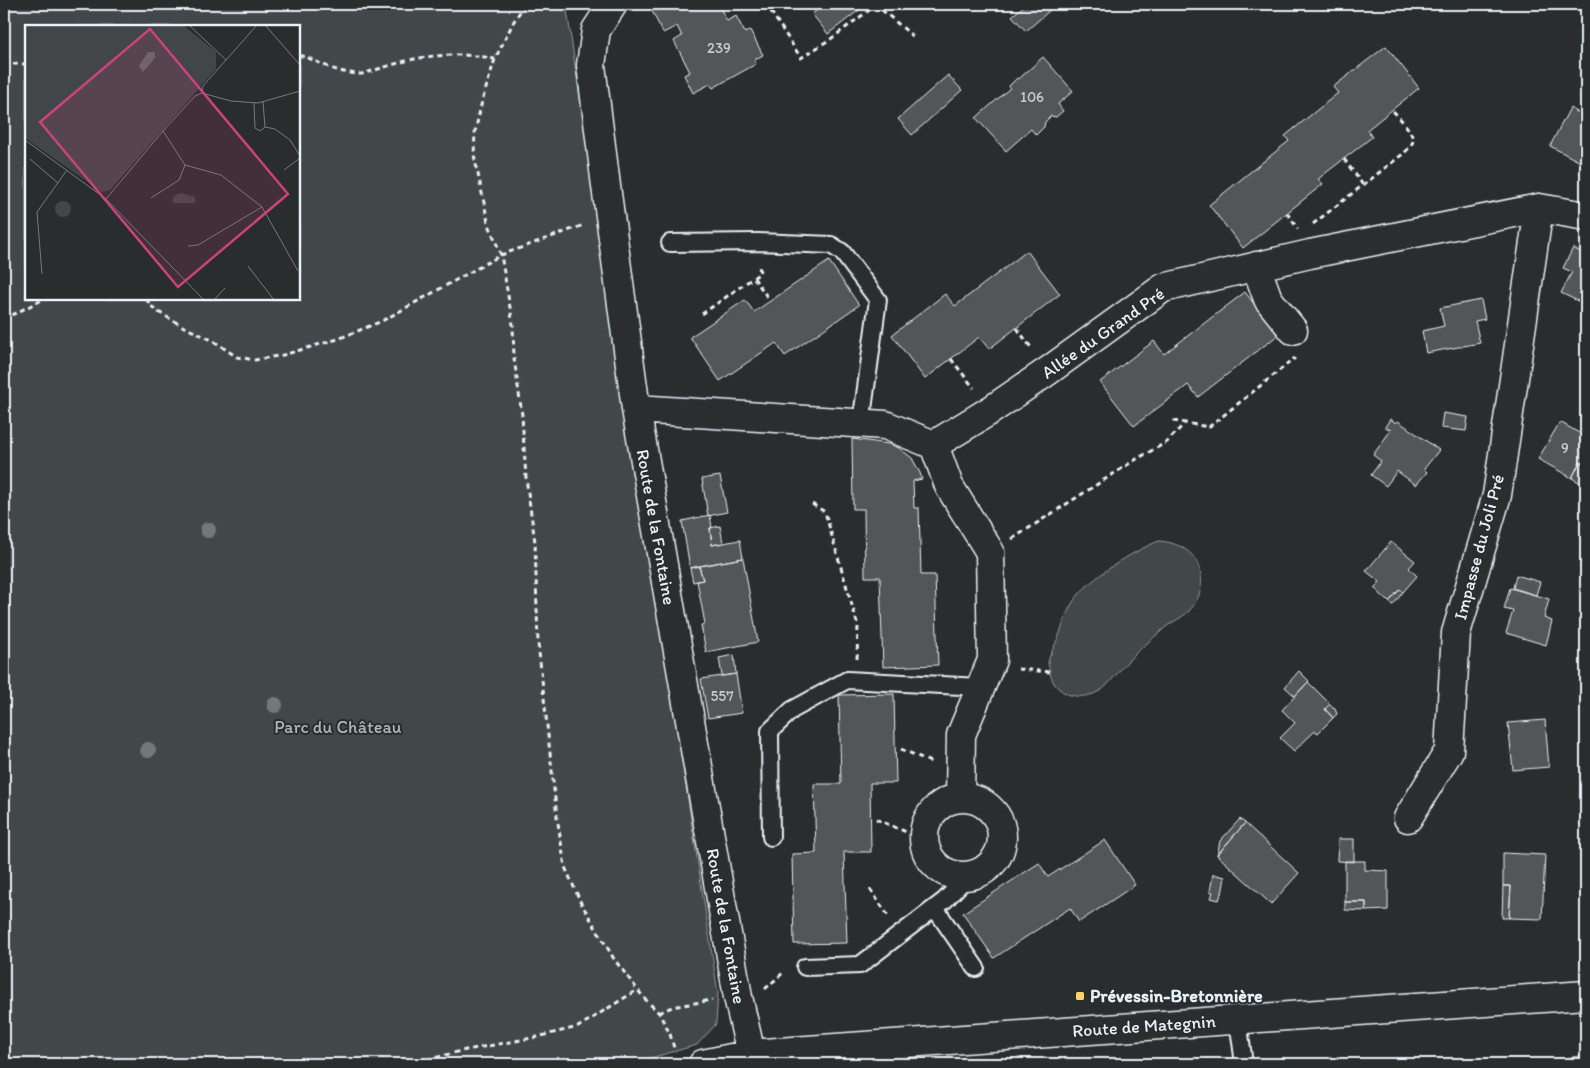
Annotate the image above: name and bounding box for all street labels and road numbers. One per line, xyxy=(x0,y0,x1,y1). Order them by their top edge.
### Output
street label: Allée du Grand Pré xyxy=(1037,282,1169,384)
street label: Route de la Fontaine xyxy=(631,447,681,607)
street label: Impasse du Joli Pré xyxy=(1449,472,1509,622)
street label: Route de la Fontaine xyxy=(701,846,751,1006)
street label: Route de Mategnin xyxy=(1072,1010,1216,1042)

